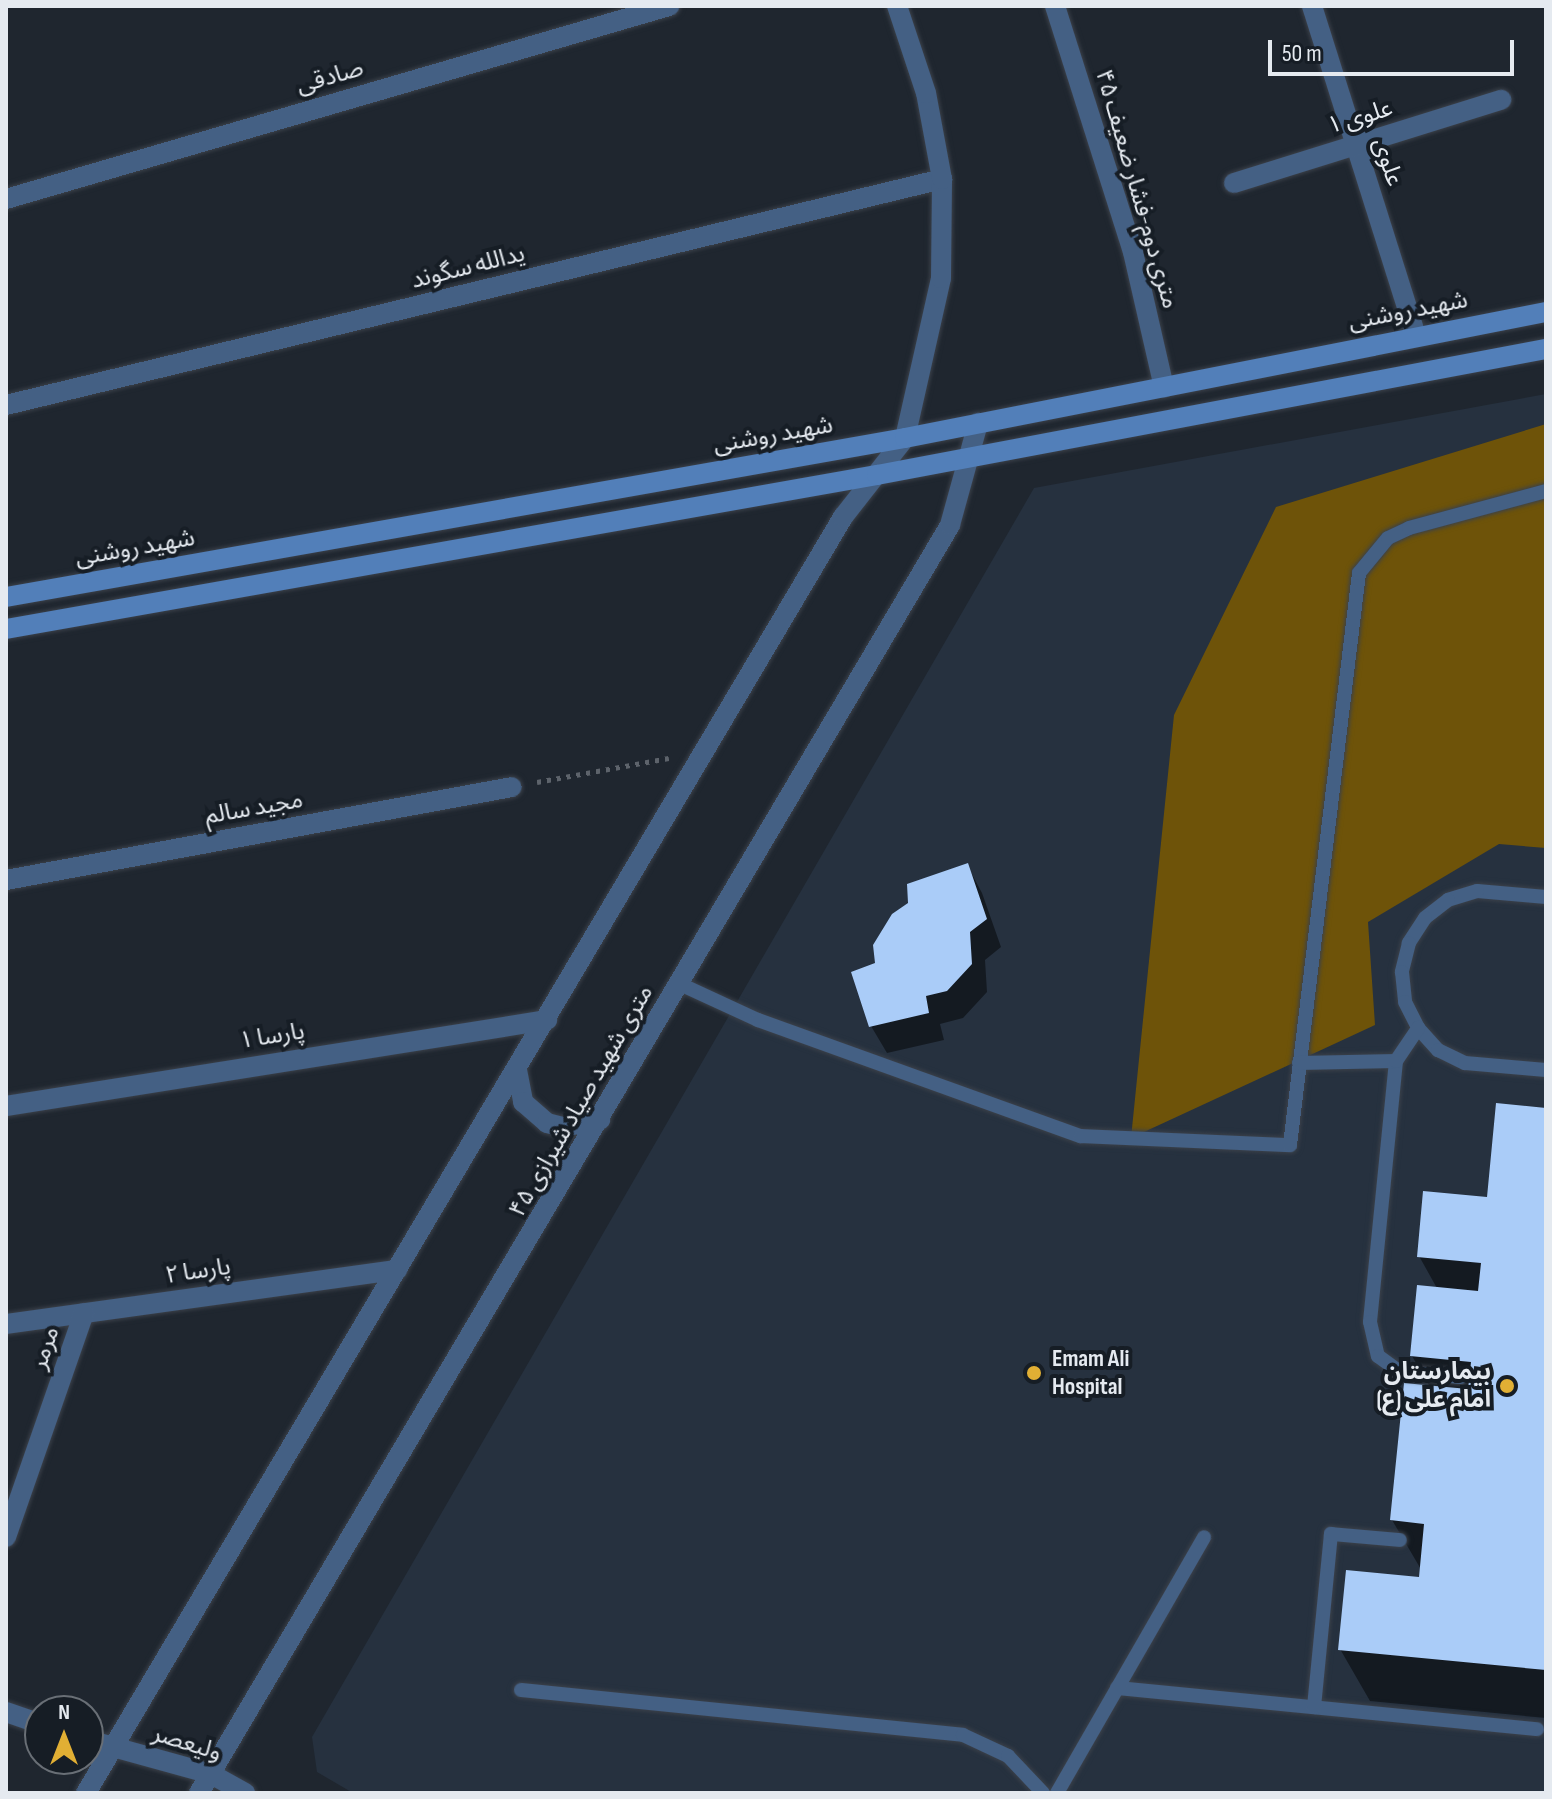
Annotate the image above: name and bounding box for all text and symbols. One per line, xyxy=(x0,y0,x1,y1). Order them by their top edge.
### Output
scale bar xyxy=(1272,24,1518,74)
text: 50 m xyxy=(1282,39,1322,68)
street label: صادقی xyxy=(293,54,367,100)
street label: ۴۵ متری دوم-فشار ضعیف xyxy=(1089,66,1185,312)
street label: علوی ۱ xyxy=(1324,94,1396,140)
street label: علوی xyxy=(1367,134,1409,190)
street label: یدالله سگوند xyxy=(408,239,528,295)
street label: شهید روشنی xyxy=(1346,285,1470,337)
street label: شهید روشنی xyxy=(711,410,835,460)
street label: شهید روشنی xyxy=(73,523,197,573)
street label: مجید سالم xyxy=(203,785,305,831)
street label: ۴۵ متری شهید صیاد شیرازی xyxy=(503,980,659,1222)
street label: پارسا ۱ xyxy=(237,1017,307,1055)
street label: پارسا ۲ xyxy=(164,1252,232,1290)
street label: مرمر xyxy=(24,1323,66,1373)
place label: Emam Ali Hospital xyxy=(1052,1345,1129,1401)
place label: بیمارستان امام علی (ع) xyxy=(1377,1358,1491,1414)
marker: Emam Ali Hospital xyxy=(1023,1362,1045,1384)
marker: بیمارستان امام علی (ع) xyxy=(1498,1377,1516,1395)
north arrow xyxy=(24,1695,104,1775)
text: N xyxy=(58,1699,70,1726)
street label: ولیعصر xyxy=(149,1719,225,1767)

